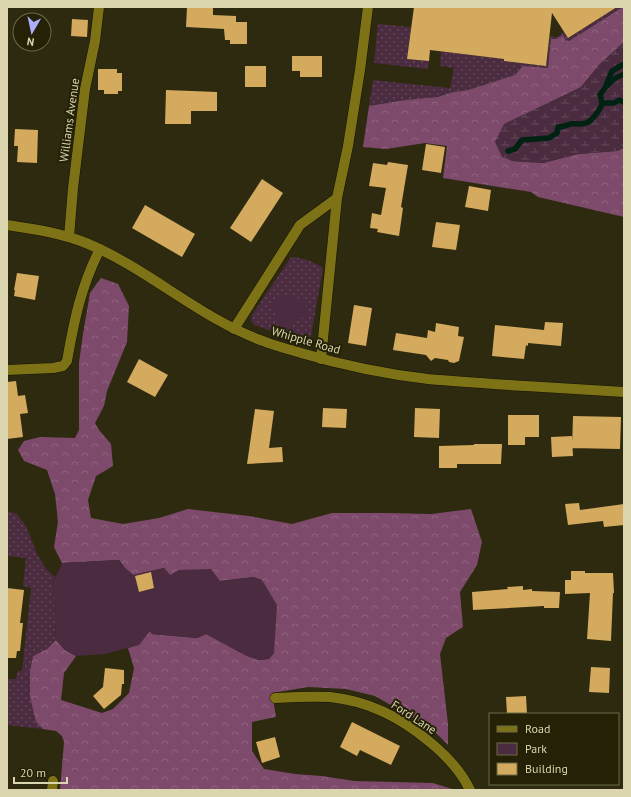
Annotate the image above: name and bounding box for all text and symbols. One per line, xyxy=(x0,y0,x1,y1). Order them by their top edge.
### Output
north arrow xyxy=(12,12,52,52)
text: N xyxy=(26,34,35,49)
street label: Williams Avenue xyxy=(56,77,82,163)
street label: Whipple Road xyxy=(270,323,342,357)
street label: Ford Lane xyxy=(389,697,439,737)
legend xyxy=(489,713,619,785)
text: Road xyxy=(525,721,550,736)
text: Park xyxy=(525,741,547,756)
scale bar xyxy=(14,759,67,785)
text: Building xyxy=(525,761,568,776)
text: 20 m xyxy=(20,765,46,780)

